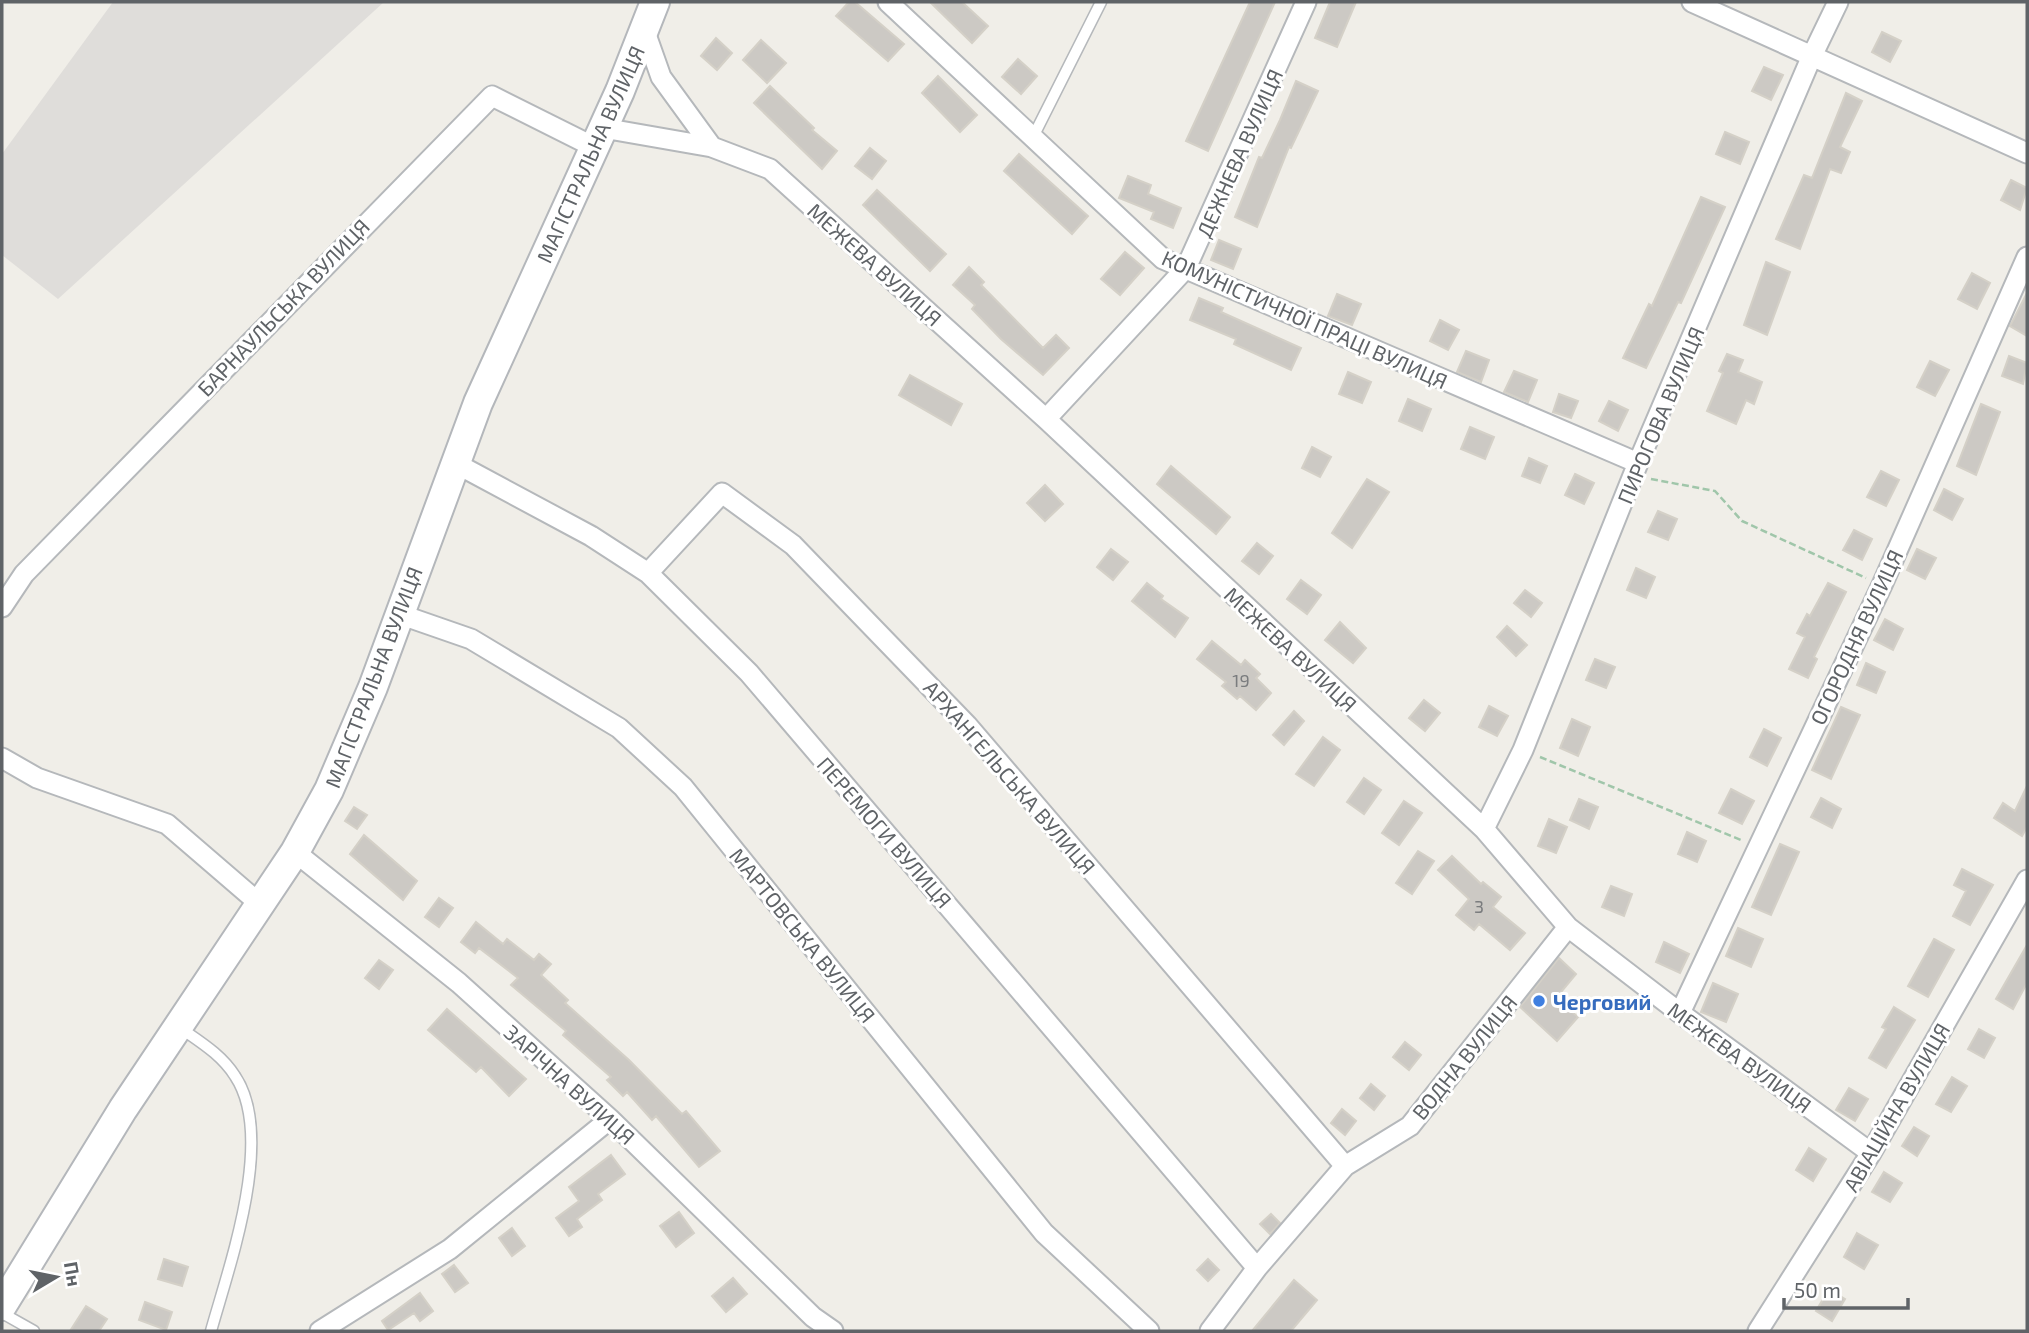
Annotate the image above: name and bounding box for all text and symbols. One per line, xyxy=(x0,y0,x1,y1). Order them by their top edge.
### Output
street label: МАГІСТРАЛЬНА ВУЛИЦЯ xyxy=(531,42,649,266)
street label: ДЕЖНЕВА ВУЛИЦЯ xyxy=(1191,65,1287,241)
street label: МЕЖЕВА ВУЛИЦЯ xyxy=(803,197,947,331)
street label: БАРНАУЛЬСЬКА ВУЛИЦЯ xyxy=(192,213,374,401)
street label: КОМУНІСТИЧНОЇ ПРАЦІ ВУЛИЦЯ xyxy=(1158,245,1452,393)
street label: ПИРОГОВА ВУЛИЦЯ xyxy=(1611,323,1709,507)
street label: ОГОРОДНЯ ВУЛИЦЯ xyxy=(1804,545,1908,729)
street label: МАГІСТРАЛЬНА ВУЛИЦЯ xyxy=(319,563,427,791)
street label: МЕЖЕВА ВУЛИЦЯ xyxy=(1220,581,1362,717)
house number: 19 xyxy=(1232,669,1250,691)
street label: АРХАНГЕЛЬСЬКА ВУЛИЦЯ xyxy=(919,675,1101,879)
street label: ПЕРЕМОГИ ВУЛИЦЯ xyxy=(813,751,957,913)
street label: МАРТОВСЬКА ВУЛИЦЯ xyxy=(725,843,881,1027)
house number: 3 xyxy=(1474,895,1484,917)
place label: Черговий xyxy=(1553,989,1651,1014)
street label: ВОДНА ВУЛИЦЯ xyxy=(1406,990,1522,1124)
marker: Черговий xyxy=(1531,993,1547,1009)
street label: МЕЖЕВА ВУЛИЦЯ xyxy=(1663,997,1817,1117)
street label: АВІАЦІЙНА ВУЛИЦЯ xyxy=(1838,1018,1954,1196)
street label: ЗАРІЧНА ВУЛИЦЯ xyxy=(500,1019,640,1149)
north arrow xyxy=(21,1242,91,1312)
text: Пн xyxy=(60,1260,87,1288)
scale bar xyxy=(1784,1266,1908,1310)
text: 50 m xyxy=(1794,1277,1841,1302)

